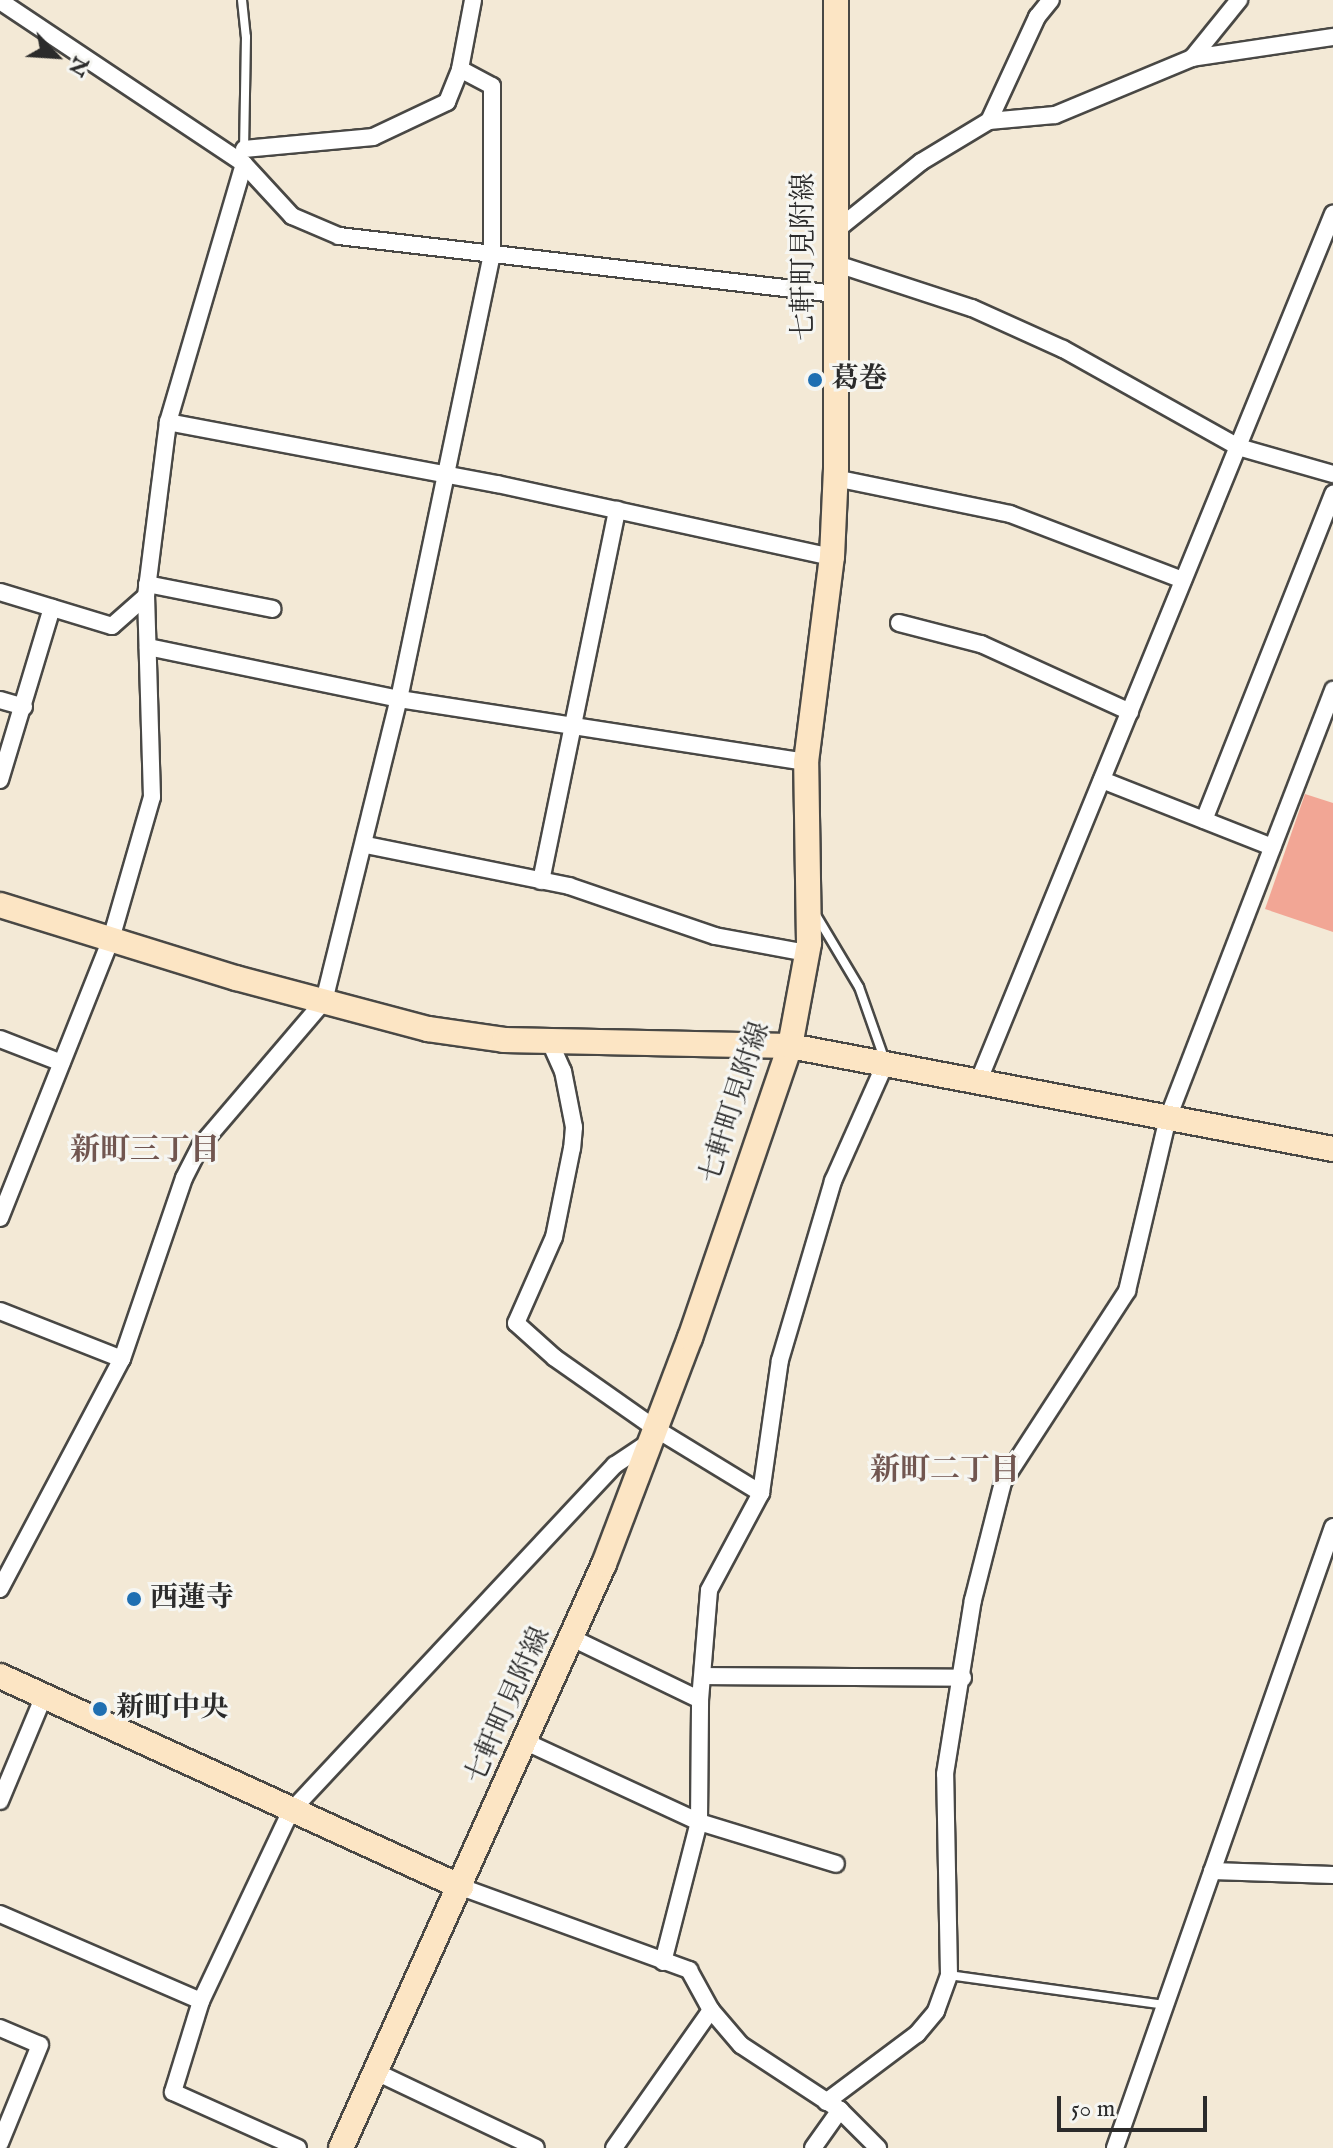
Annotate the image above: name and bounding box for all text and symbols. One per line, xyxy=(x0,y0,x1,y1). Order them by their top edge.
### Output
north arrow xyxy=(16,16,96,96)
text: N xyxy=(61,52,94,81)
street label: 七軒町見附線 xyxy=(788,173,822,341)
place label: 葛巻 xyxy=(831,363,887,397)
marker: 葛巻 xyxy=(806,371,824,389)
street label: 七軒町見附線 xyxy=(694,1018,778,1188)
district label: 新町三丁目 xyxy=(70,1133,220,1169)
district label: 新町二丁目 xyxy=(870,1453,1020,1489)
place label: 西蓮寺 xyxy=(150,1582,234,1616)
marker: 西蓮寺 xyxy=(125,1590,143,1608)
street label: 七軒町見附線 xyxy=(459,1622,559,1790)
place label: 新町中央 xyxy=(116,1692,228,1726)
marker: 新町中央 xyxy=(91,1700,109,1718)
scale bar xyxy=(1061,2080,1211,2130)
text: 50 m xyxy=(1071,2094,1115,2125)

